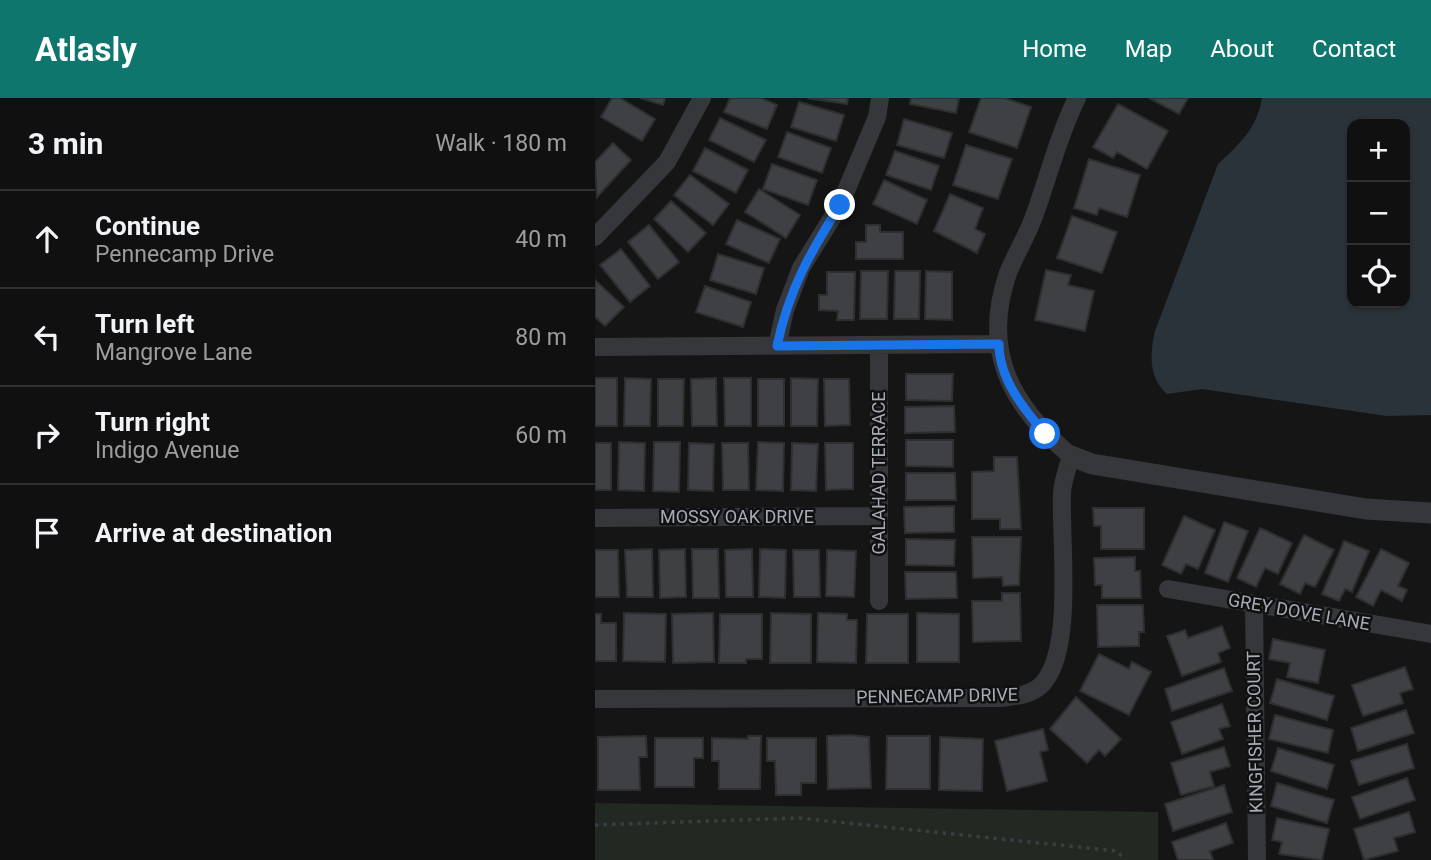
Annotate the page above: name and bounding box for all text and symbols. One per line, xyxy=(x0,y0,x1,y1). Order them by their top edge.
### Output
text: Atlasly xyxy=(35,30,137,69)
text: Home xyxy=(1022,35,1087,63)
text: Map xyxy=(1125,35,1172,63)
text: About xyxy=(1210,35,1274,63)
text: Contact xyxy=(1312,35,1396,63)
map controls xyxy=(1347,119,1410,308)
button: + xyxy=(1347,119,1410,182)
text: 3 min xyxy=(28,126,103,161)
text: Walk · 180 m xyxy=(435,130,567,157)
button: − xyxy=(1347,182,1410,245)
route end xyxy=(824,189,855,220)
text: Continue xyxy=(95,211,200,241)
icon: ahead xyxy=(28,220,66,258)
text: 40 m xyxy=(515,226,567,253)
text: Pennecamp Drive xyxy=(95,241,274,268)
button: locate xyxy=(1347,245,1410,308)
text: Turn left xyxy=(95,309,194,339)
icon: left xyxy=(28,318,66,356)
text: 80 m xyxy=(515,324,567,351)
text: Mangrove Lane xyxy=(95,339,252,366)
street label: GALAHAD TERRACE xyxy=(868,391,889,555)
text: Turn right xyxy=(95,407,210,437)
icon: right xyxy=(28,416,66,454)
route start xyxy=(1029,418,1060,449)
text: 60 m xyxy=(515,422,567,449)
text: Indigo Avenue xyxy=(95,437,239,464)
street label: MOSSY OAK DRIVE xyxy=(660,506,814,527)
icon: arrive xyxy=(28,514,66,552)
text: Arrive at destination xyxy=(95,518,332,548)
street label: GREY DOVE LANE xyxy=(1227,589,1372,634)
street label: KINGFISHER COURT xyxy=(1243,650,1266,813)
street label: PENNECAMP DRIVE xyxy=(856,684,1018,707)

